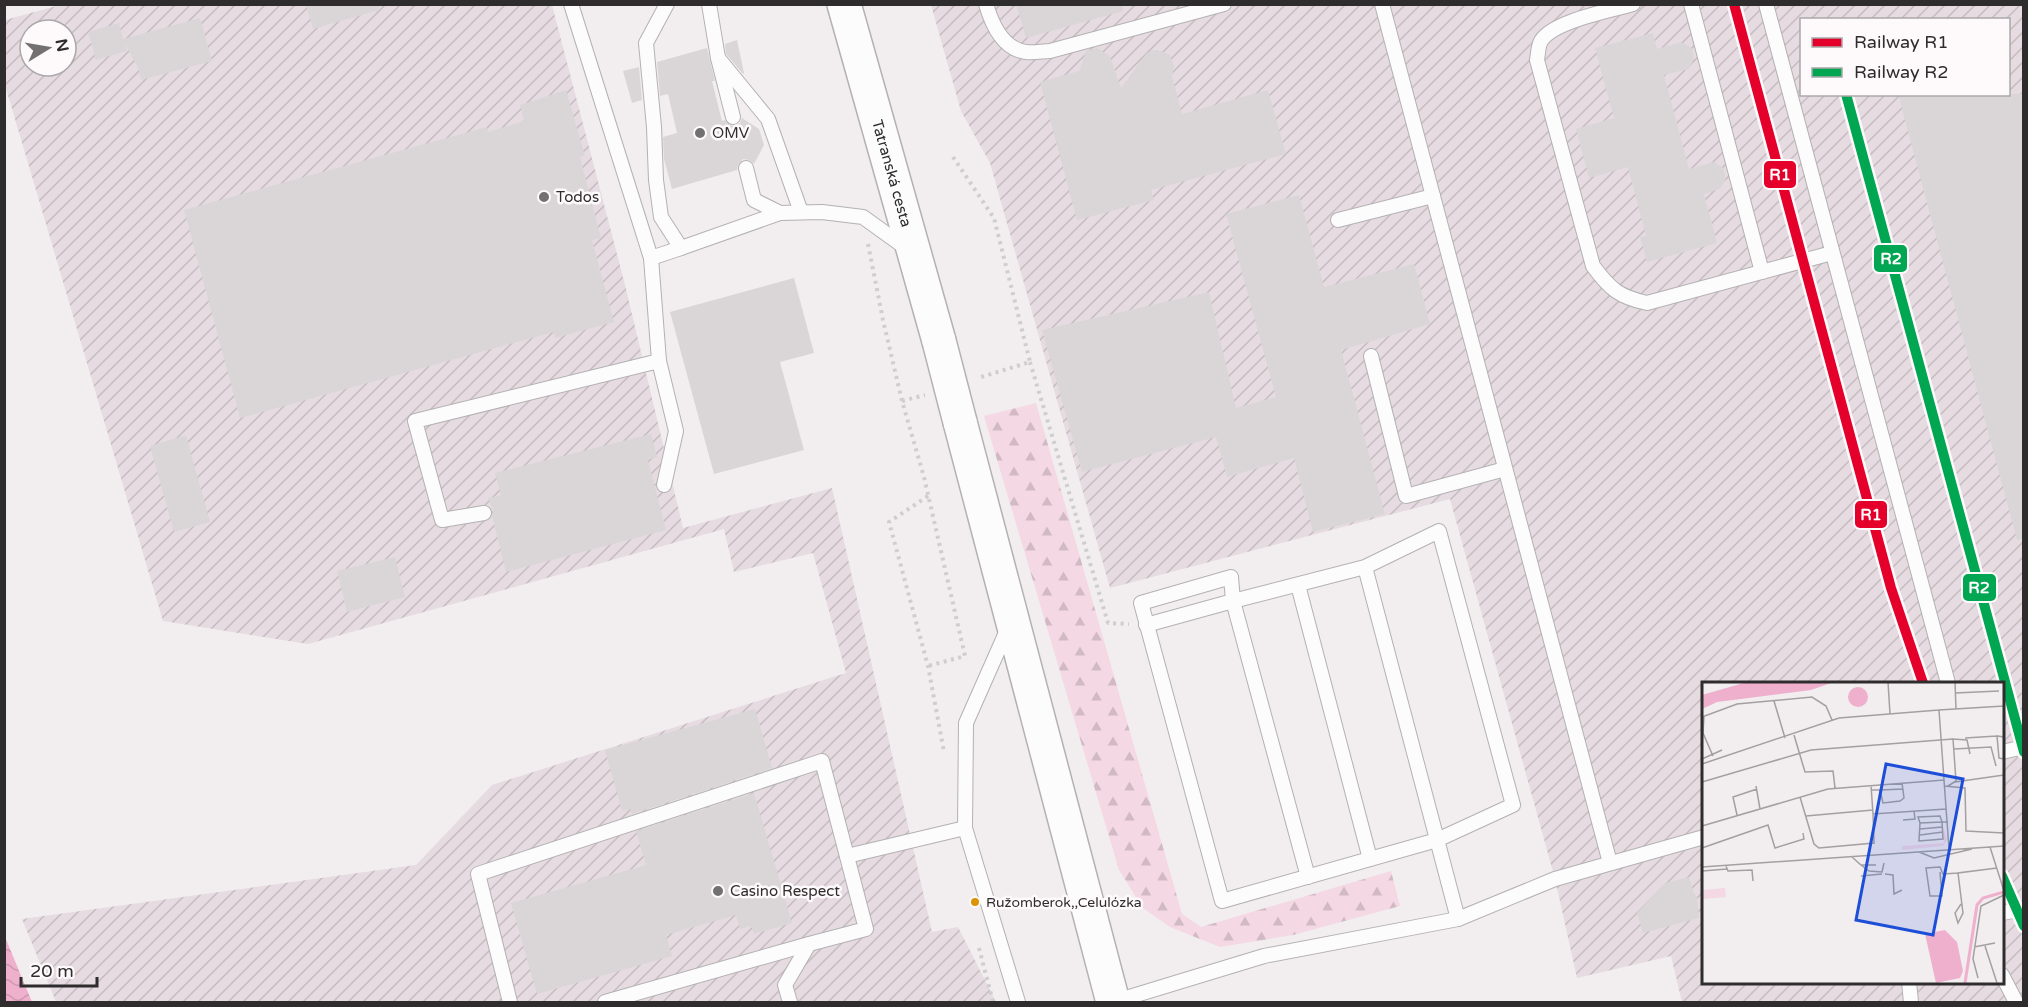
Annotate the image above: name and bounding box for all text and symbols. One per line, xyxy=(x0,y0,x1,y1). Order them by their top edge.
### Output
north arrow xyxy=(18,18,78,78)
legend xyxy=(1800,18,2010,96)
text: Railway R1 xyxy=(1854,31,1948,53)
text: N xyxy=(51,37,73,54)
text: Railway R2 xyxy=(1854,61,1948,83)
street label: Tatranská cesta xyxy=(868,118,915,229)
place label: OMV xyxy=(712,124,750,142)
marker: OMV xyxy=(693,126,707,140)
line badge: R1 xyxy=(1763,160,1797,189)
text: R1 xyxy=(1769,165,1791,185)
place label: Todos xyxy=(556,188,599,206)
marker: Todos xyxy=(537,190,551,204)
line badge: R2 xyxy=(1873,244,1908,273)
text: R2 xyxy=(1880,249,1902,269)
line badge: R1 xyxy=(1854,500,1888,529)
text: R1 xyxy=(1860,505,1882,525)
line badge: R2 xyxy=(1962,573,1997,602)
text: R2 xyxy=(1968,578,1990,598)
inset map xyxy=(1702,682,2004,983)
place label: Casino Respect xyxy=(730,882,840,900)
marker: Casino Respect xyxy=(711,884,725,898)
place label: Ružomberok,,Celulózka xyxy=(986,894,1142,911)
marker: Ružomberok,,Celulózka xyxy=(969,896,981,908)
scale bar xyxy=(21,950,98,988)
text: 20 m xyxy=(30,960,74,982)

